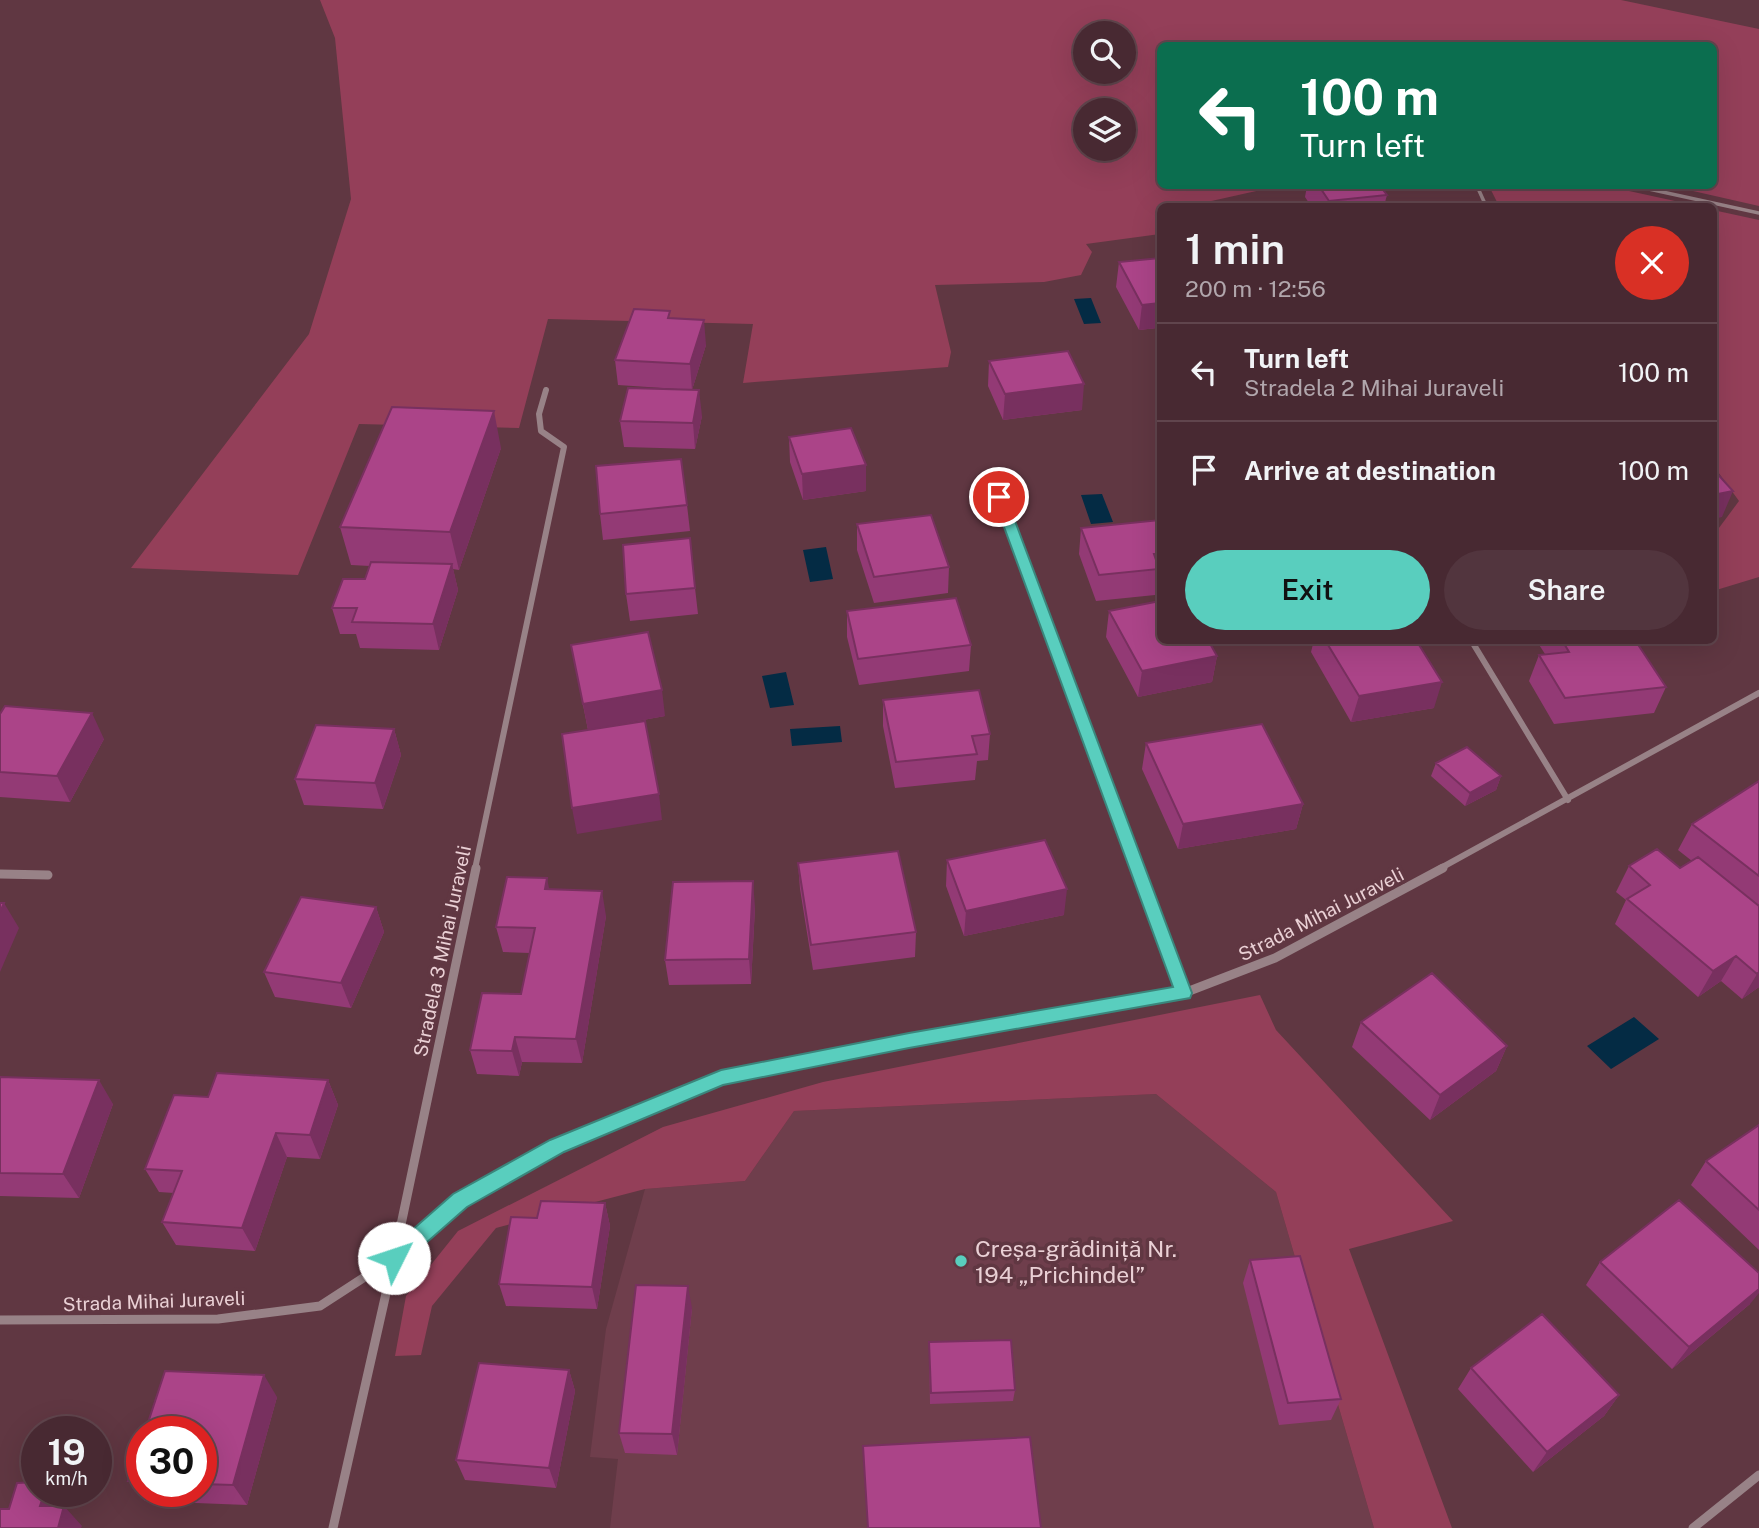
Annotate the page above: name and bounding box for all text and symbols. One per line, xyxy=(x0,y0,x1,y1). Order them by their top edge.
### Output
map controls xyxy=(1073,21,1136,161)
button: search xyxy=(1073,21,1136,84)
text: 100 m xyxy=(1300,68,1439,126)
icon: left xyxy=(1185,70,1276,161)
button: layers xyxy=(1073,98,1136,161)
text: Turn left xyxy=(1300,127,1425,164)
text: 1 min xyxy=(1185,224,1285,273)
button: close xyxy=(1615,226,1689,300)
text: 200 m · 12:56 xyxy=(1185,275,1326,302)
text: Turn left xyxy=(1244,343,1349,374)
icon: left xyxy=(1185,353,1223,391)
text: 100 m xyxy=(1618,357,1689,388)
text: Stradela 2 Mihai Juraveli xyxy=(1244,374,1504,401)
icon: arrive xyxy=(1185,451,1223,489)
text: Arrive at destination xyxy=(1244,455,1496,486)
text: 100 m xyxy=(1618,455,1689,486)
pin xyxy=(969,467,1029,527)
icon: arrive xyxy=(980,478,1018,516)
button: Exit xyxy=(1185,550,1430,630)
button: Share xyxy=(1444,550,1689,630)
street label: Stradela 3 Mihai Juraveli xyxy=(409,843,475,1059)
street label: Strada Mihai Juraveli xyxy=(1235,863,1407,965)
position arrow xyxy=(357,1221,431,1295)
place label: Creșa-grădiniță Nr. 194 „Prichindel” xyxy=(975,1235,1177,1288)
marker: Creșa-grădiniță Nr. 194 „Prichindel” xyxy=(953,1253,969,1269)
street label: Strada Mihai Juraveli xyxy=(62,1287,246,1315)
speed limit sign: 30 xyxy=(126,1416,217,1507)
text: 19 xyxy=(47,1432,86,1473)
text: km/h xyxy=(45,1468,88,1489)

